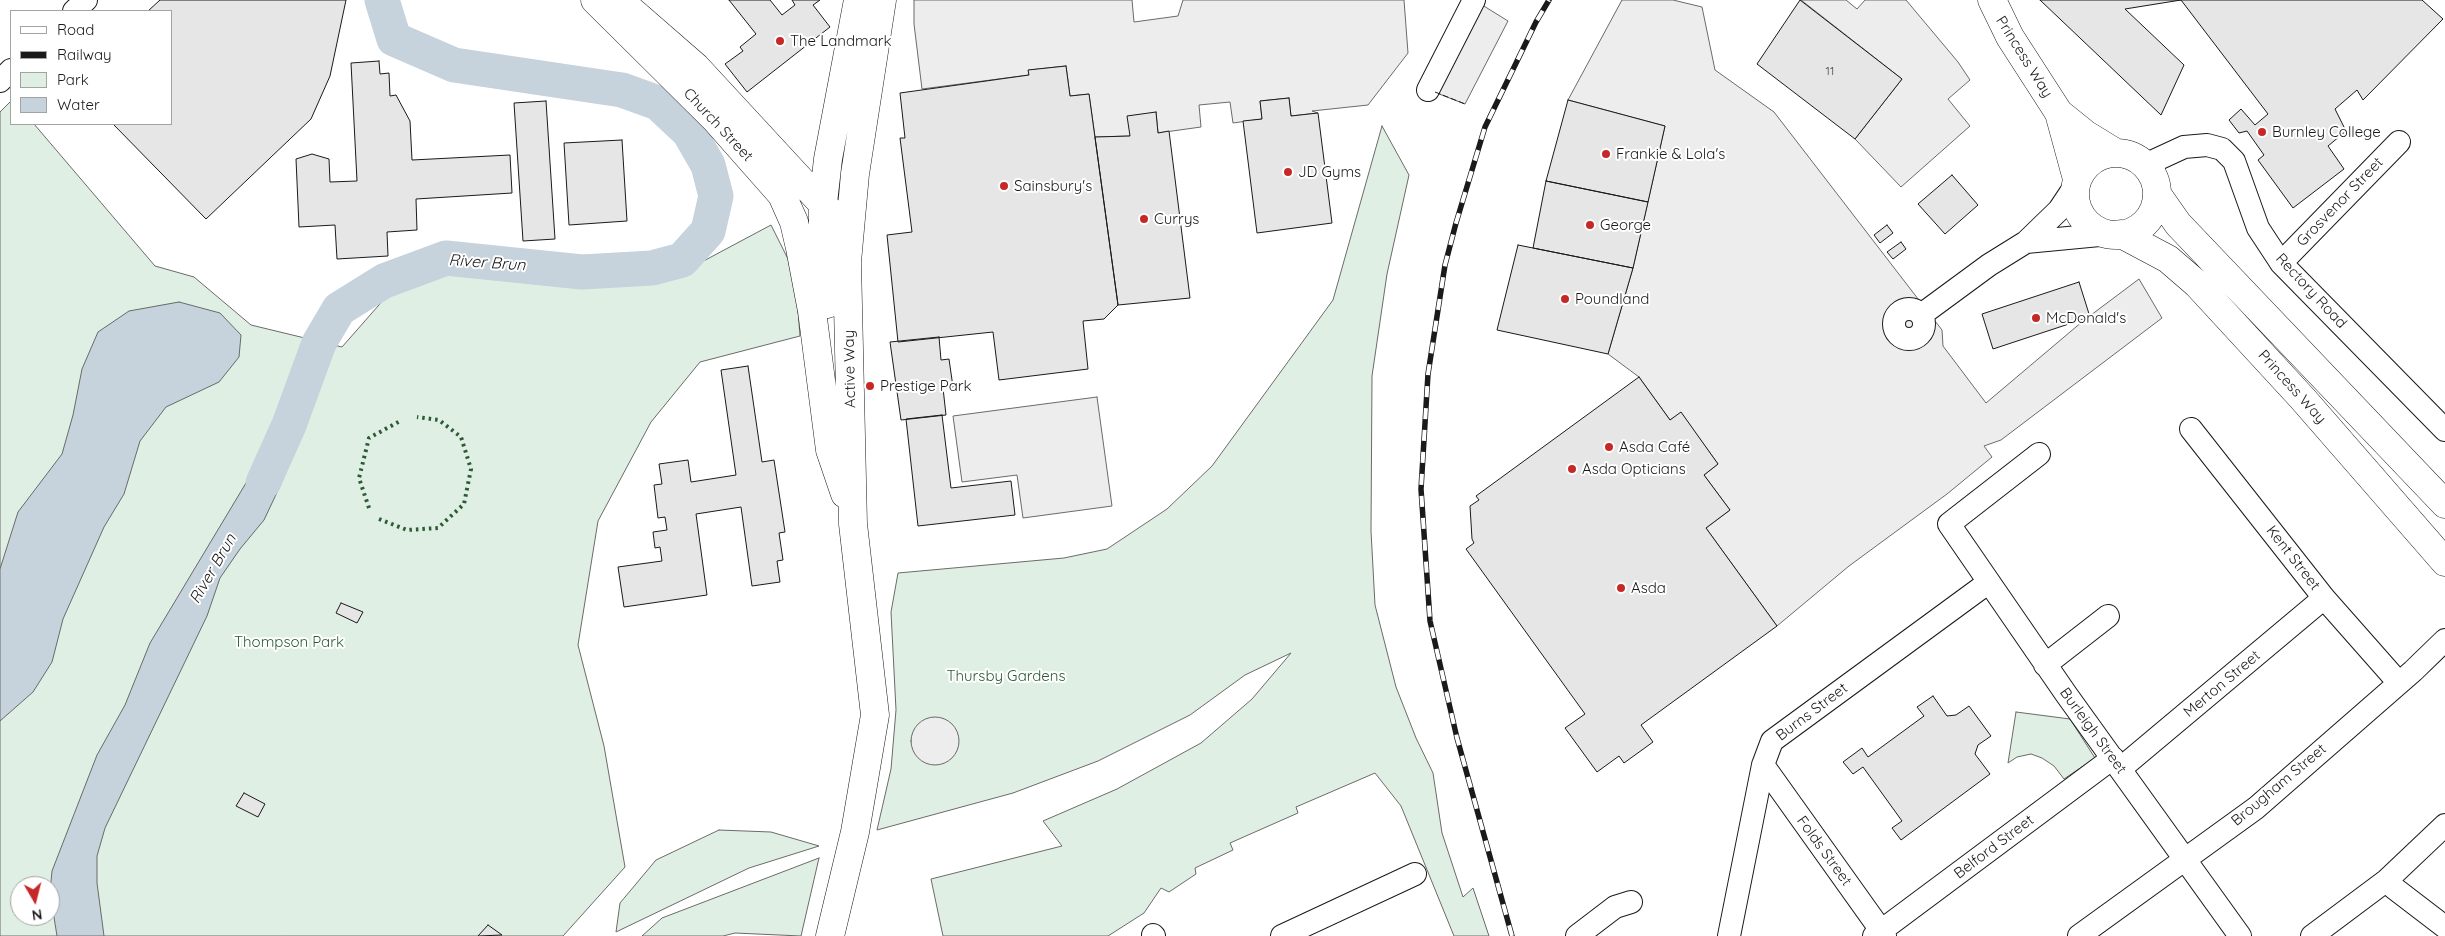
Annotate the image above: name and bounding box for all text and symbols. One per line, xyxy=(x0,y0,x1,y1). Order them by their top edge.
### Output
legend xyxy=(10,10,172,125)
street label: Princess Way xyxy=(1992,13,2056,101)
text: Road xyxy=(57,20,94,39)
place label: The Landmark xyxy=(790,32,892,50)
marker: The Landmark xyxy=(774,35,786,47)
text: Railway xyxy=(57,45,112,64)
house number: 11 xyxy=(1826,64,1834,78)
text: Park xyxy=(57,70,89,89)
street label: Church Street xyxy=(679,85,757,165)
text: Water xyxy=(57,95,100,114)
place label: Burnley College xyxy=(2272,123,2381,141)
marker: Burnley College xyxy=(2256,126,2268,138)
place label: Frankie & Lola's xyxy=(1616,145,1725,163)
marker: Frankie & Lola's xyxy=(1600,148,1612,160)
street label: Grosvenor Street xyxy=(2293,154,2387,250)
place label: JD Gyms xyxy=(1298,163,1361,181)
marker: JD Gyms xyxy=(1282,166,1294,178)
place label: Sainsbury's xyxy=(1014,177,1092,195)
marker: Sainsbury's xyxy=(998,180,1010,192)
place label: Currys xyxy=(1154,210,1199,228)
marker: Currys xyxy=(1138,213,1150,225)
place label: George xyxy=(1600,216,1651,234)
marker: George xyxy=(1584,219,1596,231)
street label: Rectory Road xyxy=(2272,250,2350,332)
water label: River Brun xyxy=(448,251,526,275)
place label: Poundland xyxy=(1575,290,1649,308)
marker: Poundland xyxy=(1559,293,1571,305)
place label: McDonald's xyxy=(2046,309,2126,327)
marker: McDonald's xyxy=(2030,312,2042,324)
street label: Active Way xyxy=(840,330,860,408)
street label: Princess Way xyxy=(2254,346,2330,428)
place label: Prestige Park xyxy=(880,377,972,395)
marker: Prestige Park xyxy=(864,380,876,392)
place label: Asda Café xyxy=(1619,438,1690,456)
marker: Asda Café xyxy=(1603,441,1615,453)
place label: Asda Opticians xyxy=(1582,460,1686,478)
marker: Asda Opticians xyxy=(1566,463,1578,475)
street label: Kent Street xyxy=(2262,522,2324,594)
water label: River Brun xyxy=(185,531,241,607)
place label: Asda xyxy=(1631,579,1666,597)
marker: Asda xyxy=(1615,582,1627,594)
park label: Thompson Park xyxy=(234,633,344,651)
street label: Merton Street xyxy=(2180,647,2264,721)
park label: Thursby Gardens xyxy=(946,667,1066,685)
street label: Burns Street xyxy=(1773,679,1851,745)
street label: Burleigh Street xyxy=(2056,684,2130,778)
street label: Brougham Street xyxy=(2228,740,2330,830)
street label: Belford Street xyxy=(1951,811,2037,883)
street label: Folds Street xyxy=(1793,813,1855,889)
north arrow xyxy=(10,876,60,926)
text: N xyxy=(31,905,43,924)

